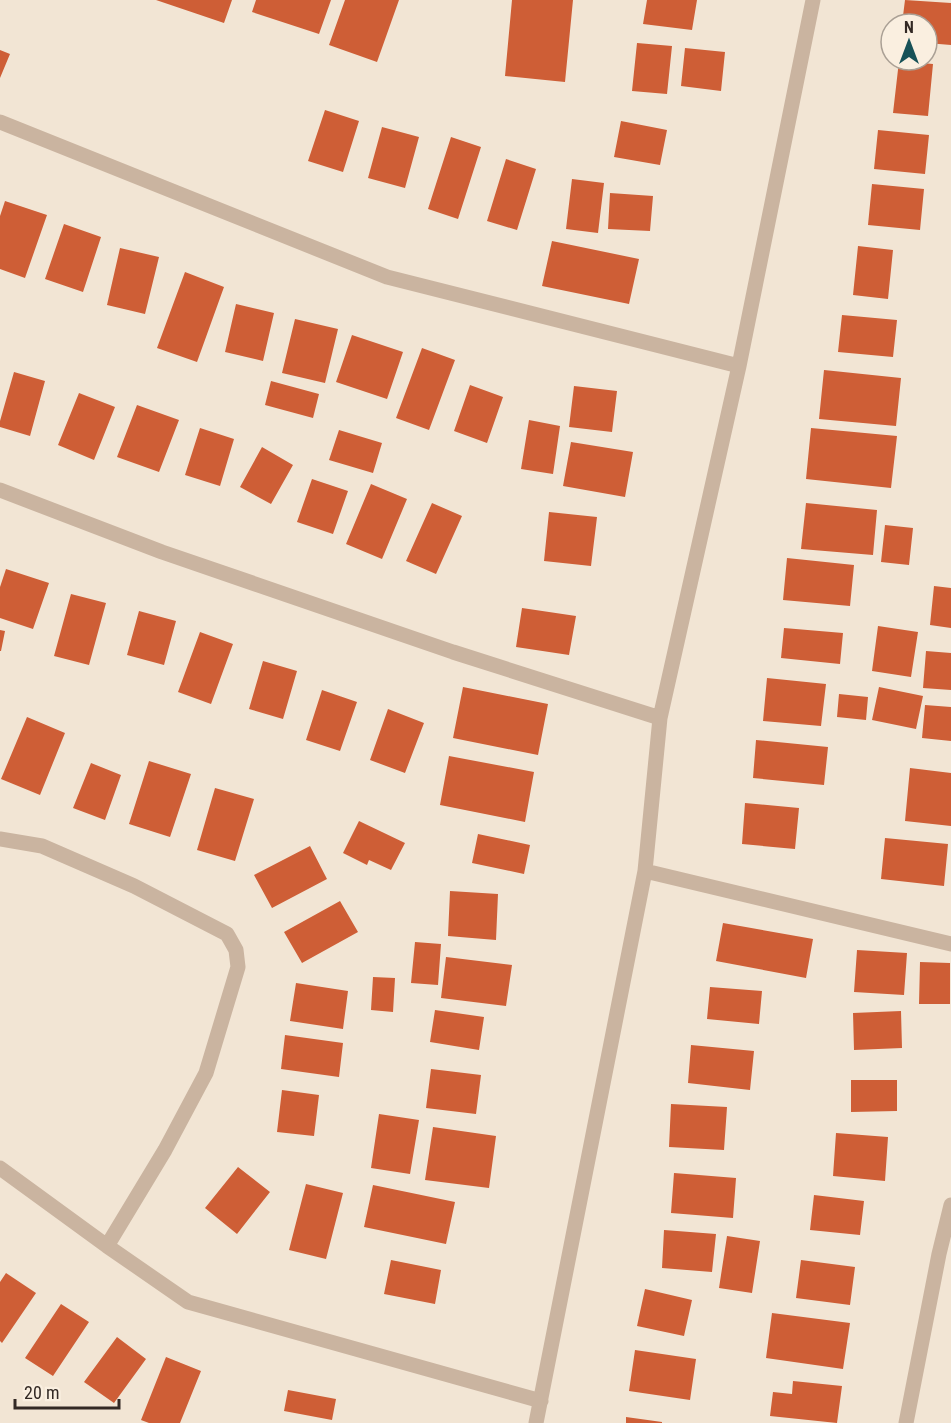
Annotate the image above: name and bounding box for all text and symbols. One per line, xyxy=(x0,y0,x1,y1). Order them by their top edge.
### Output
north arrow xyxy=(879,12,939,72)
text: N xyxy=(904,18,914,37)
scale bar xyxy=(15,1372,118,1410)
text: 20 m xyxy=(24,1382,59,1403)

